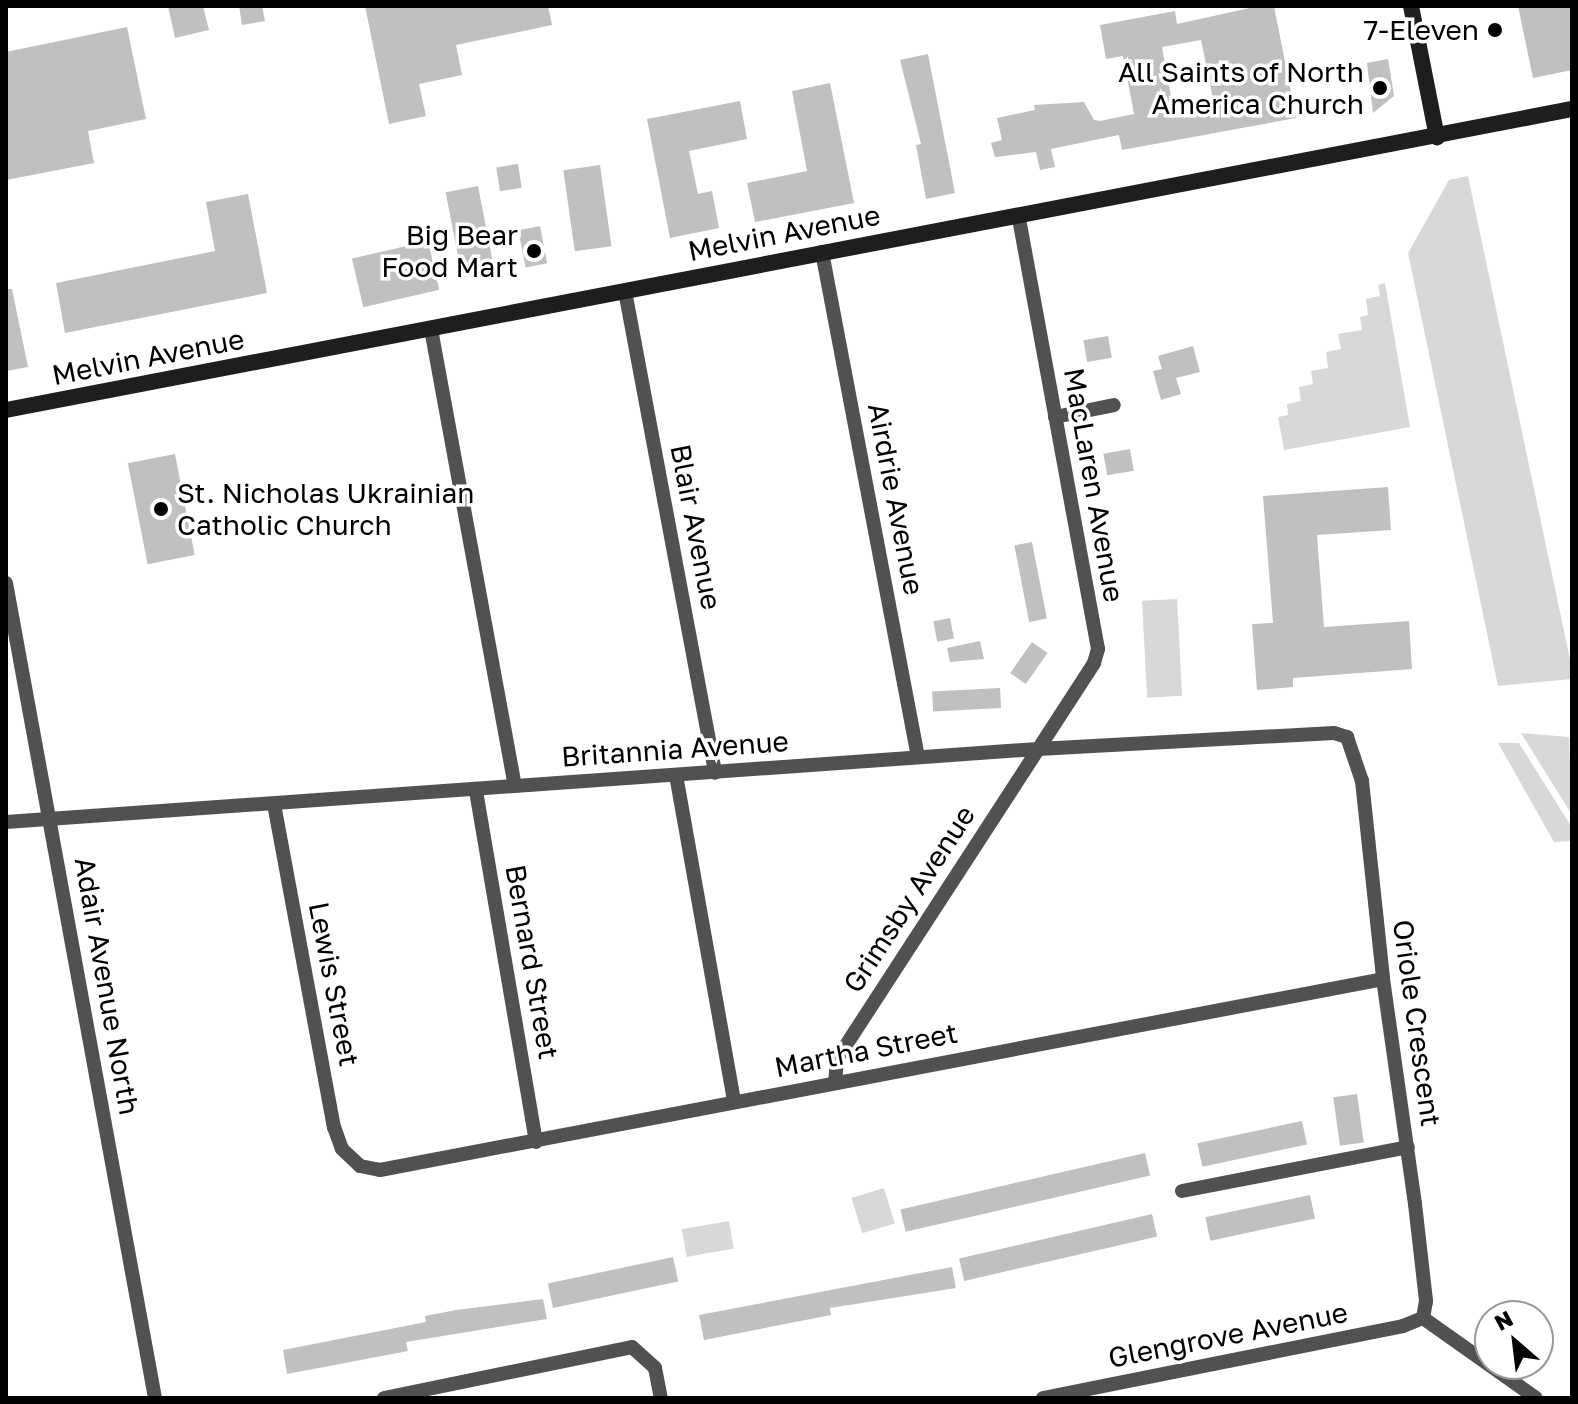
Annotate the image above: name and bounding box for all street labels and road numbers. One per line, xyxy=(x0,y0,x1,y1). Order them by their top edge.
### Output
street label: Melvin Avenue xyxy=(685,198,883,268)
street label: Melvin Avenue xyxy=(49,322,247,392)
street label: MacLaren Avenue xyxy=(1057,365,1131,605)
street label: Airdrie Avenue xyxy=(861,400,931,598)
street label: Blair Avenue xyxy=(663,441,729,613)
street label: Britannia Avenue xyxy=(560,724,790,774)
street label: Grimsby Avenue xyxy=(836,799,982,999)
street label: Adair Avenue North xyxy=(68,855,146,1117)
street label: Bernard Street xyxy=(498,862,566,1062)
street label: Lewis Street xyxy=(302,899,366,1069)
street label: Oriole Crescent xyxy=(1386,918,1448,1128)
street label: Martha Street xyxy=(772,1016,960,1084)
street label: Glengrove Avenue xyxy=(1105,1295,1351,1375)

